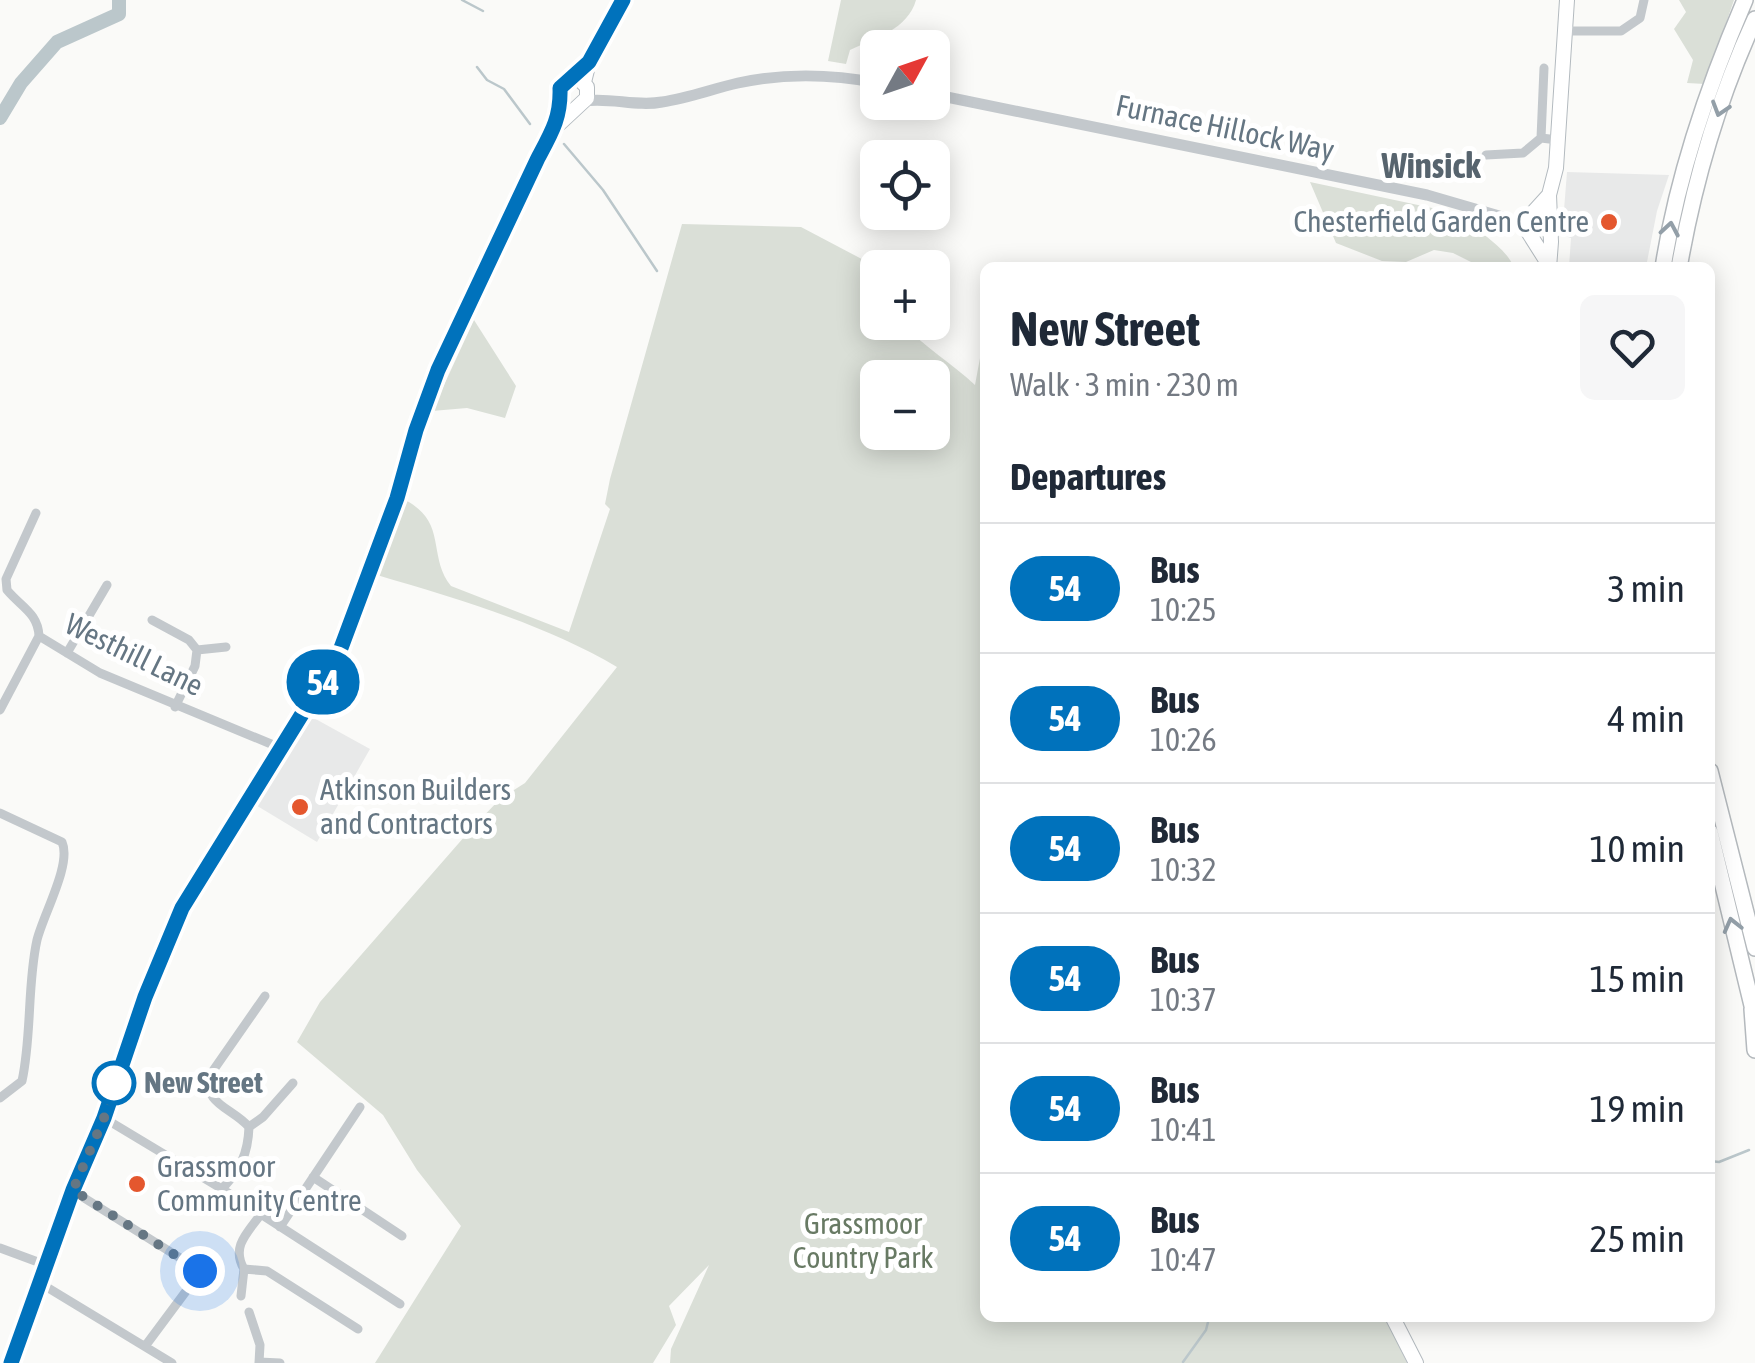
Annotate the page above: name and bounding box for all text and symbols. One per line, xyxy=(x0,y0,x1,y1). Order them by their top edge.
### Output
north arrow xyxy=(860,30,950,120)
map controls xyxy=(860,30,950,450)
street label: Furnace Hillock Way xyxy=(1113,87,1337,167)
one-way arrow xyxy=(1711,100,1731,117)
button: locate xyxy=(860,140,950,230)
district label: Winsick xyxy=(1380,145,1481,185)
place label: Chesterfield Garden Centre xyxy=(1293,204,1589,238)
marker: Chesterfield Garden Centre xyxy=(1598,211,1620,233)
one-way arrow xyxy=(1659,221,1680,238)
button: + xyxy=(860,250,950,340)
button: heart xyxy=(1580,295,1685,400)
text: New Street xyxy=(1010,301,1200,356)
button: − xyxy=(860,360,950,450)
text: Walk · 3 min · 230 m xyxy=(1010,366,1239,403)
text: Departures xyxy=(1010,455,1166,498)
text: Bus xyxy=(1150,548,1200,591)
text: 3 min xyxy=(1607,567,1685,610)
text: 54 xyxy=(1049,568,1081,608)
text: 10:25 xyxy=(1150,591,1217,628)
street label: Westhill Lane xyxy=(60,606,209,702)
line badge: 54 xyxy=(278,650,368,714)
text: 54 xyxy=(307,662,339,702)
text: Bus xyxy=(1150,678,1200,721)
text: 4 min xyxy=(1607,697,1685,740)
text: 54 xyxy=(1049,698,1081,738)
text: 10:26 xyxy=(1150,721,1217,758)
place label: Atkinson Builders and Contractors xyxy=(320,772,511,840)
marker: Atkinson Builders and Contractors xyxy=(289,796,311,818)
text: Bus xyxy=(1150,808,1200,851)
text: 10 min xyxy=(1590,827,1685,870)
text: 54 xyxy=(1049,828,1081,868)
text: 10:32 xyxy=(1150,851,1217,888)
one-way arrow xyxy=(1723,917,1744,934)
text: Bus xyxy=(1150,938,1200,981)
text: 15 min xyxy=(1590,957,1685,1000)
text: 54 xyxy=(1049,958,1081,998)
text: 10:37 xyxy=(1150,981,1217,1018)
marker: New Street xyxy=(93,1062,135,1104)
place label: New Street xyxy=(144,1065,263,1099)
text: Bus xyxy=(1150,1068,1200,1111)
text: 19 min xyxy=(1590,1087,1685,1130)
text: 54 xyxy=(1049,1088,1081,1128)
text: 10:41 xyxy=(1150,1111,1217,1148)
place label: Grassmoor Community Centre xyxy=(157,1149,362,1217)
marker: Grassmoor Community Centre xyxy=(126,1173,148,1195)
text: Bus xyxy=(1150,1198,1200,1241)
park label: Grassmoor Country Park xyxy=(793,1206,933,1274)
text: 25 min xyxy=(1590,1217,1685,1260)
text: 54 xyxy=(1049,1218,1081,1258)
text: 10:47 xyxy=(1150,1241,1217,1278)
your location xyxy=(175,1246,225,1296)

